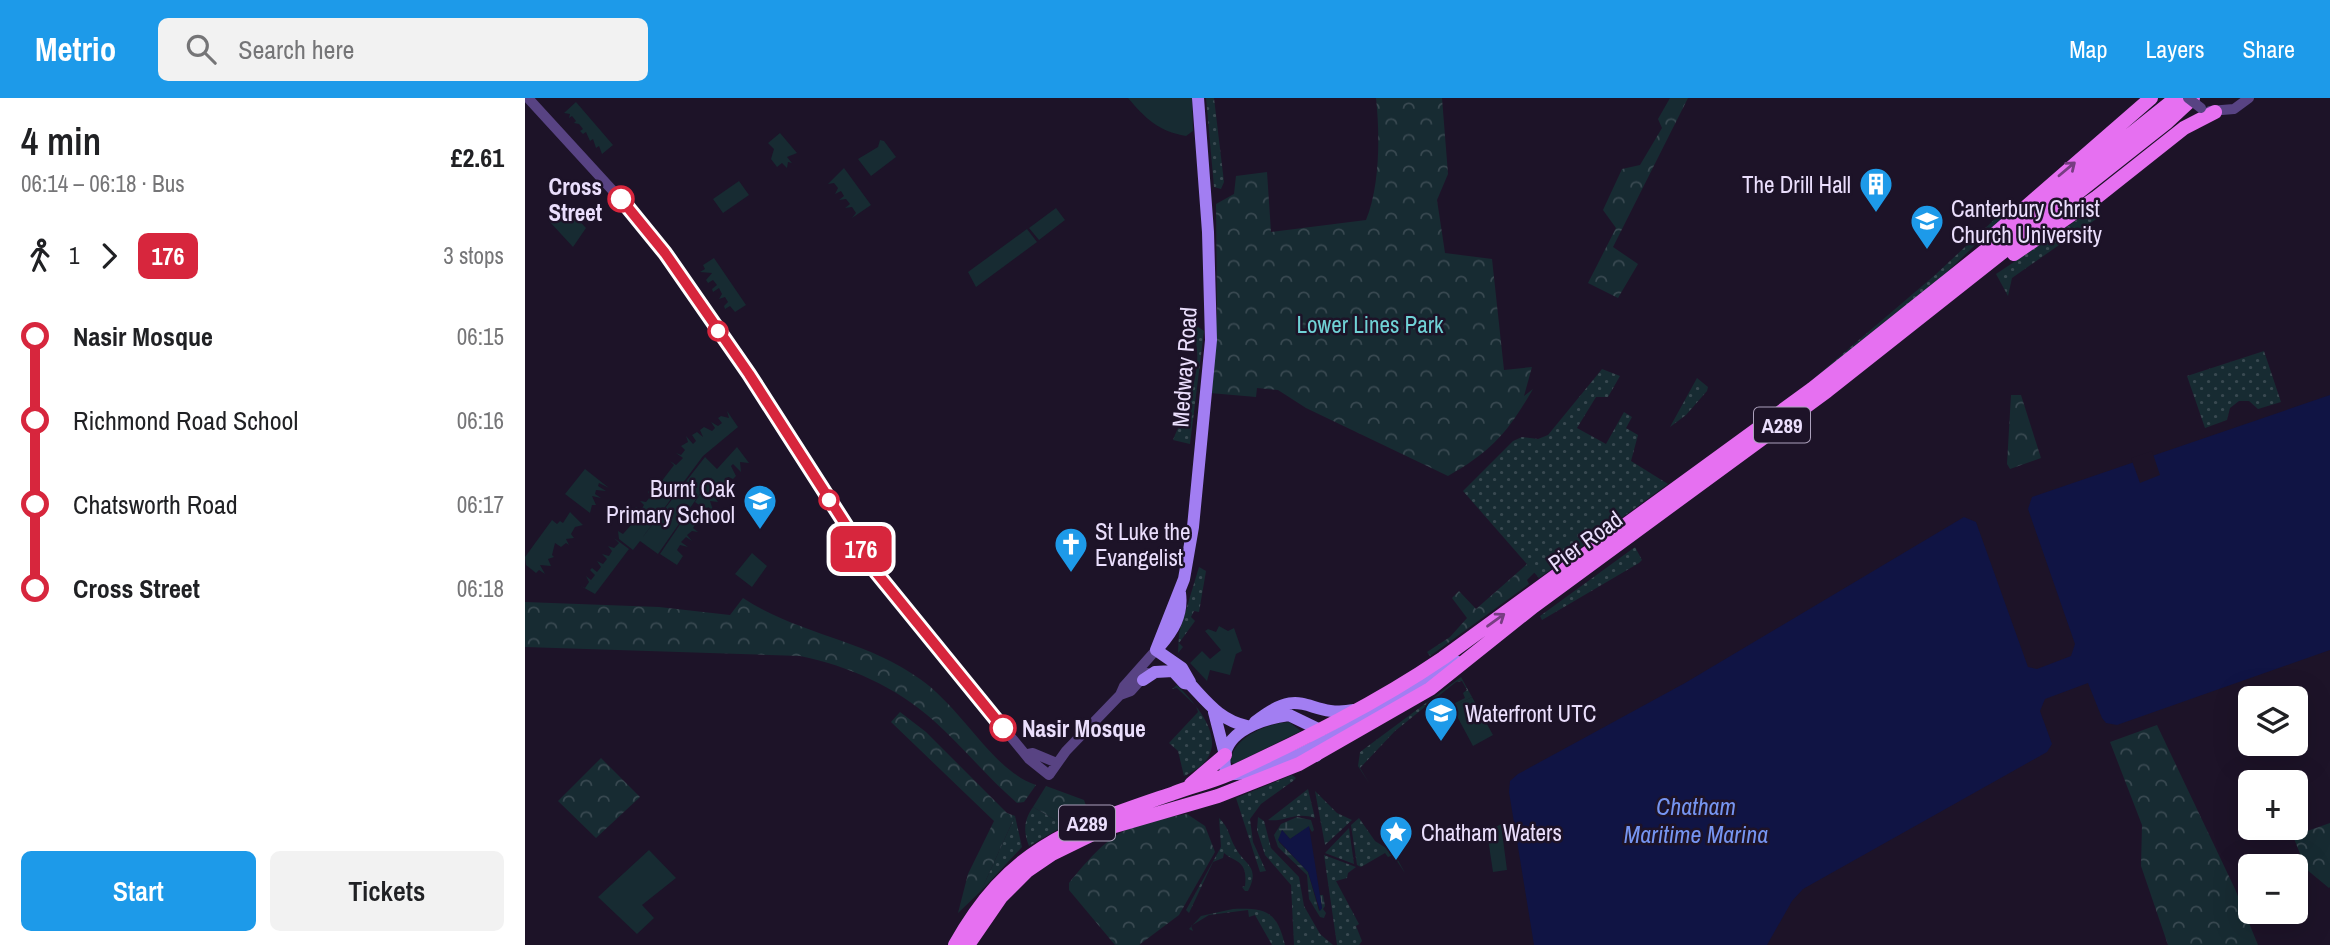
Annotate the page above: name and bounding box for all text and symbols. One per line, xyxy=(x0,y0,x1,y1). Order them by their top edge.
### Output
search box xyxy=(158,18,648,81)
text: Metrio xyxy=(35,27,116,71)
icon: search xyxy=(182,30,220,68)
text: Search here xyxy=(238,32,354,67)
text: Map xyxy=(2069,33,2107,65)
text: Layers xyxy=(2145,33,2204,65)
text: Share xyxy=(2242,33,2295,65)
text: 4 min xyxy=(21,116,101,167)
text: £2.61 xyxy=(451,140,504,175)
one-way arrow xyxy=(2058,161,2076,176)
building icon: The Drill Hall xyxy=(1857,165,1895,214)
text: 06:14 – 06:18 · Bus xyxy=(21,168,185,199)
place label: The Drill Hall xyxy=(1742,169,1851,200)
place label: Cross Street xyxy=(549,171,602,228)
marker: Cross Street xyxy=(608,186,634,212)
place label: Canterbury Christ Church University xyxy=(1951,193,2102,250)
school or university icon: Canterbury Christ Church University xyxy=(1908,202,1946,251)
icon: walk xyxy=(21,237,59,275)
icon: forward xyxy=(90,237,128,275)
text: 1 xyxy=(69,240,80,271)
text: 176 xyxy=(152,240,184,272)
text: 3 stops xyxy=(443,240,504,271)
street label: Medway Road xyxy=(1164,306,1204,428)
park label: Lower Lines Park xyxy=(1297,309,1444,340)
text: Nasir Mosque xyxy=(73,319,213,354)
text: 06:15 xyxy=(457,321,504,352)
unlabelled marker xyxy=(708,321,728,341)
text: Richmond Road School xyxy=(73,403,298,438)
text: 06:16 xyxy=(457,405,504,436)
road number: A289 xyxy=(1754,408,1810,442)
place label: Burnt Oak Primary School xyxy=(606,473,736,530)
school or university icon: Burnt Oak Primary School xyxy=(741,482,779,531)
text: Chatsworth Road xyxy=(73,487,238,522)
text: 06:17 xyxy=(457,489,504,520)
unlabelled marker xyxy=(819,490,839,510)
street label: Pier Road xyxy=(1542,504,1628,578)
place label: St Luke the Evangelist xyxy=(1095,516,1190,573)
church icon: St Luke the Evangelist xyxy=(1052,525,1090,574)
line badge: 176 xyxy=(821,526,901,572)
text: 176 xyxy=(845,533,877,565)
text: Cross Street xyxy=(73,571,200,606)
text: 06:18 xyxy=(457,573,504,604)
one-way arrow xyxy=(1486,613,1505,627)
map controls xyxy=(2238,686,2308,924)
button: layers xyxy=(2238,686,2308,756)
school or university icon: Waterfront UTC xyxy=(1422,694,1460,743)
place label: Waterfront UTC xyxy=(1465,698,1596,729)
place label: Nasir Mosque xyxy=(1022,713,1146,744)
marker: Nasir Mosque xyxy=(990,715,1016,741)
button: + xyxy=(2238,770,2308,840)
water label: Chatham Maritime Marina xyxy=(1624,790,1768,850)
road number: A289 xyxy=(1059,806,1115,840)
place icon: Chatham Waters xyxy=(1377,813,1415,862)
place label: Chatham Waters xyxy=(1421,817,1562,848)
button: Start xyxy=(21,851,256,931)
button: Tickets xyxy=(270,851,504,931)
button: − xyxy=(2238,854,2308,924)

